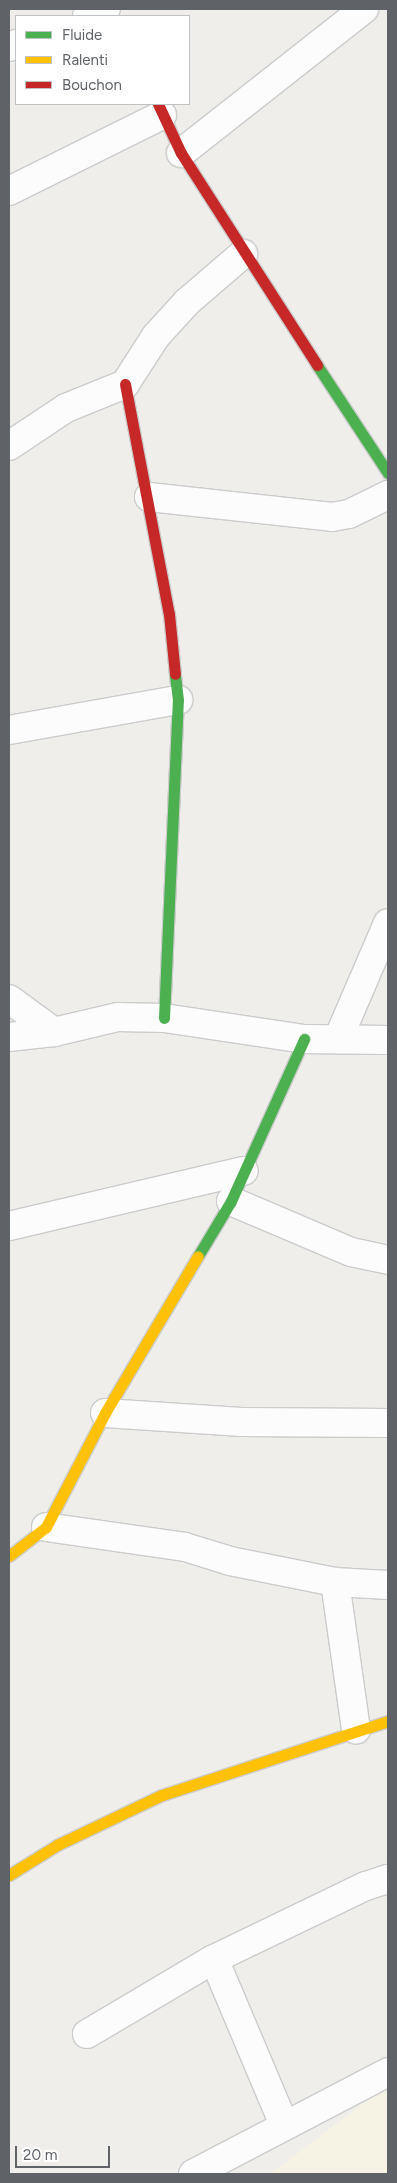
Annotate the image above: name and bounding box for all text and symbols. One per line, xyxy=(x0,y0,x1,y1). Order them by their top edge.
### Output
legend xyxy=(15,15,190,105)
text: Fluide xyxy=(62,26,102,44)
text: Ralenti xyxy=(62,51,108,69)
text: Bouchon xyxy=(62,76,122,94)
scale bar xyxy=(18,2136,112,2168)
text: 20 m xyxy=(23,2146,57,2164)

